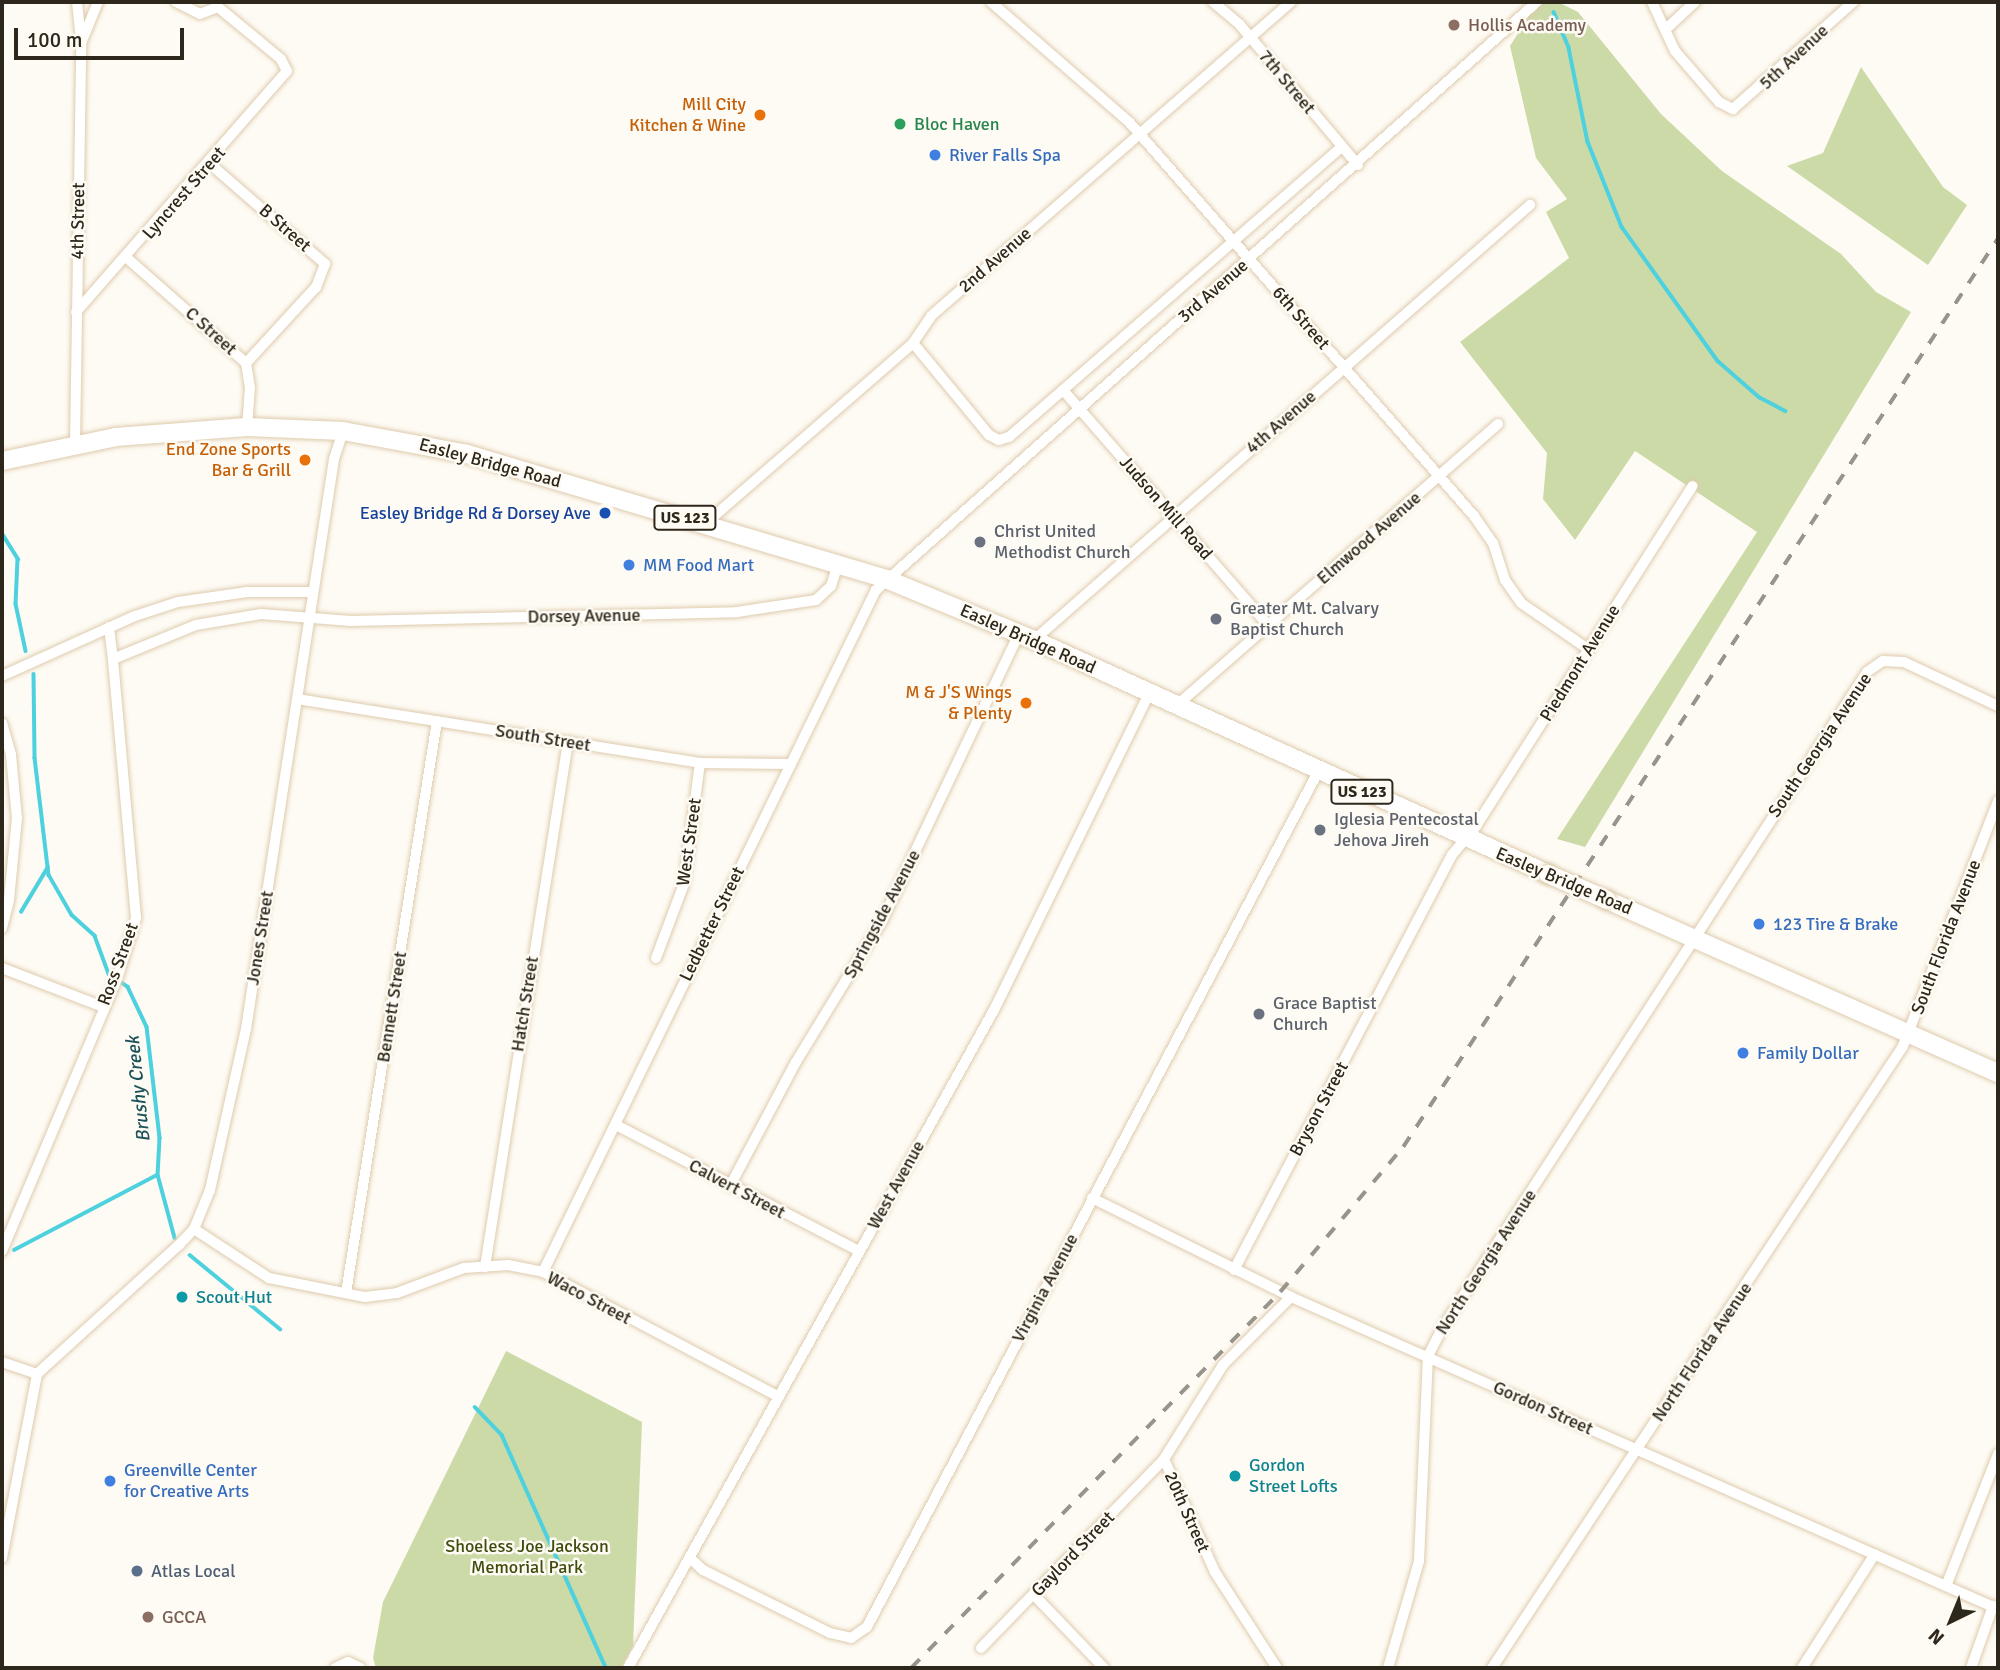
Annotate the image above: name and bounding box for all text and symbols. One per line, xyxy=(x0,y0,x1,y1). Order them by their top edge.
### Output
scale bar xyxy=(18,14,187,58)
place label: Hollis Academy xyxy=(1468,14,1586,36)
marker: Hollis Academy xyxy=(1446,17,1462,33)
street label: 5th Avenue xyxy=(1755,20,1833,94)
text: 100 m xyxy=(27,27,82,53)
street label: 7th Street xyxy=(1254,46,1320,118)
place label: Mill City Kitchen & Wine xyxy=(629,94,746,136)
marker: Mill City Kitchen & Wine xyxy=(752,107,768,123)
place label: Bloc Haven xyxy=(914,113,1000,135)
marker: Bloc Haven xyxy=(892,116,908,132)
street label: Lyncrest Street xyxy=(138,142,230,244)
place label: River Falls Spa xyxy=(949,144,1061,166)
marker: River Falls Spa xyxy=(927,147,943,163)
street label: 4th Street xyxy=(67,182,89,260)
street label: B Street xyxy=(255,200,315,256)
street label: 2nd Avenue xyxy=(954,223,1036,297)
street label: 3rd Avenue xyxy=(1173,255,1253,327)
street label: 6th Street xyxy=(1268,282,1334,354)
street label: C Street xyxy=(181,302,241,360)
street label: 4th Avenue xyxy=(1241,386,1321,458)
street label: Easley Bridge Road xyxy=(417,434,563,492)
place label: End Zone Sports Bar & Grill xyxy=(166,439,291,482)
marker: End Zone Sports Bar & Grill xyxy=(297,452,313,468)
street label: Judson Mill Road xyxy=(1115,452,1217,564)
street label: Elmwood Avenue xyxy=(1313,487,1425,589)
place label: Easley Bridge Rd & Dorsey Ave xyxy=(360,502,591,524)
marker: Easley Bridge Rd & Dorsey Ave xyxy=(597,505,613,521)
road number: US 123 xyxy=(652,505,718,530)
place label: Christ United Methodist Church xyxy=(994,521,1131,564)
marker: Christ United Methodist Church xyxy=(972,534,988,550)
place label: MM Food Mart xyxy=(643,554,754,576)
marker: MM Food Mart xyxy=(621,557,637,573)
place label: Greater Mt. Calvary Baptist Church xyxy=(1230,598,1379,640)
street label: Easley Bridge Road xyxy=(957,599,1099,679)
street label: Piedmont Avenue xyxy=(1535,601,1625,725)
street label: Dorsey Avenue xyxy=(527,604,641,628)
marker: Greater Mt. Calvary Baptist Church xyxy=(1208,611,1224,627)
street label: South Georgia Avenue xyxy=(1764,669,1876,821)
place label: M & J'S Wings & Plenty xyxy=(905,682,1012,724)
marker: M & J'S Wings & Plenty xyxy=(1018,695,1034,711)
street label: South Street xyxy=(494,720,592,756)
road number: US 123 xyxy=(1329,779,1395,804)
street label: West Street xyxy=(672,797,706,887)
place label: Iglesia Pentecostal Jehova Jireh xyxy=(1334,809,1479,852)
marker: Iglesia Pentecostal Jehova Jireh xyxy=(1312,822,1328,838)
street label: Easley Bridge Road xyxy=(1492,842,1636,920)
street label: Springside Avenue xyxy=(839,846,925,982)
street label: South Florida Avenue xyxy=(1907,857,1985,1017)
street label: Ledbetter Street xyxy=(675,863,749,985)
street label: Jones Street xyxy=(242,889,278,987)
place label: 123 Tire & Brake xyxy=(1773,913,1898,935)
marker: 123 Tire & Brake xyxy=(1751,916,1767,932)
street label: Ross Street xyxy=(93,920,143,1008)
street label: Bennett Street xyxy=(373,950,411,1064)
street label: Hatch Street xyxy=(507,955,543,1053)
place label: Grace Baptist Church xyxy=(1273,993,1377,1036)
marker: Grace Baptist Church xyxy=(1251,1006,1267,1022)
water label: Brushy Creek xyxy=(122,1035,156,1143)
place label: Family Dollar xyxy=(1757,1042,1859,1064)
marker: Family Dollar xyxy=(1735,1045,1751,1061)
street label: Bryson Street xyxy=(1285,1058,1353,1160)
street label: West Avenue xyxy=(863,1137,929,1233)
street label: Calvert Street xyxy=(685,1155,789,1223)
street label: North Georgia Avenue xyxy=(1431,1185,1541,1339)
street label: Virginia Avenue xyxy=(1007,1230,1083,1346)
street label: Waco Street xyxy=(543,1267,635,1329)
street label: North Florida Avenue xyxy=(1647,1278,1757,1426)
place label: Scout Hut xyxy=(196,1286,272,1308)
marker: Scout Hut xyxy=(174,1289,190,1305)
street label: Gordon Street xyxy=(1490,1376,1596,1440)
place label: Gordon Street Lofts xyxy=(1249,1455,1338,1498)
place label: Greenville Center for Creative Arts xyxy=(124,1460,257,1502)
street label: 20th Street xyxy=(1160,1468,1214,1556)
marker: Gordon Street Lofts xyxy=(1227,1468,1243,1484)
marker: Greenville Center for Creative Arts xyxy=(102,1473,118,1489)
street label: Gaylord Street xyxy=(1027,1507,1119,1601)
park label: Shoeless Joe Jackson Memorial Park xyxy=(445,1536,609,1578)
place label: Atlas Local xyxy=(151,1560,235,1582)
marker: Atlas Local xyxy=(129,1563,145,1579)
north arrow xyxy=(1916,1586,1986,1656)
place label: GCCA xyxy=(162,1606,206,1628)
marker: GCCA xyxy=(140,1609,156,1625)
text: N xyxy=(1924,1623,1950,1650)

